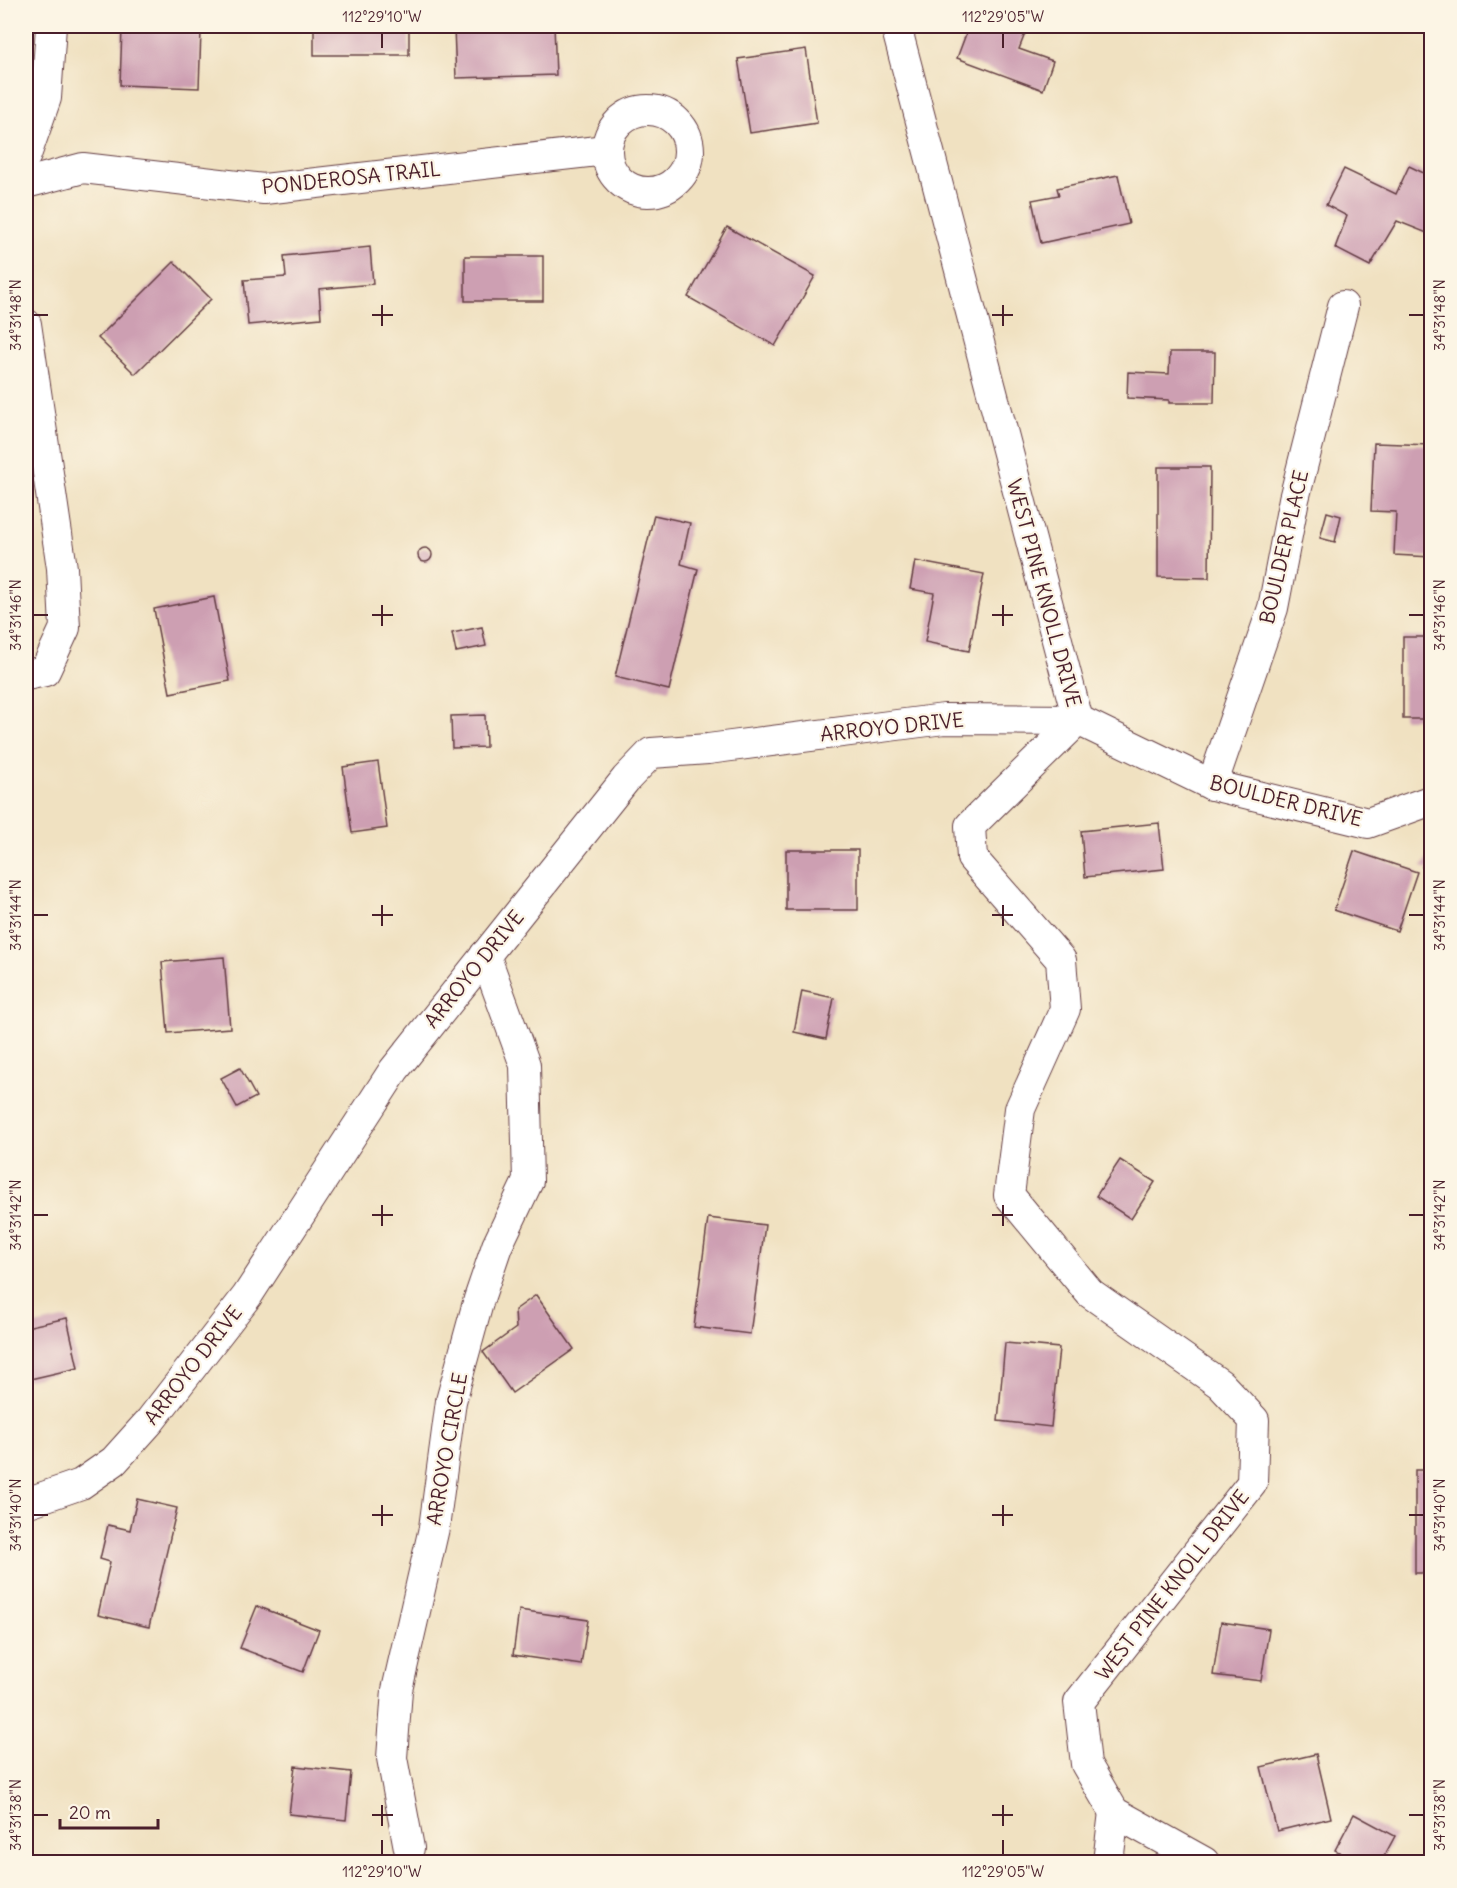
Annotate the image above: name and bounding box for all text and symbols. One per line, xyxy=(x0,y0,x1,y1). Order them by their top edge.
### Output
text: 112°29'10"W xyxy=(342,7,422,26)
text: 112°29'05"W xyxy=(962,7,1044,26)
street label: PONDEROSA TRAIL xyxy=(260,156,442,199)
text: 34°31'48"N xyxy=(6,279,25,351)
text: 34°31'48"N xyxy=(1430,279,1449,351)
street label: BOULDER PLACE xyxy=(1254,468,1313,626)
street label: WEST PINE KNOLL DRIVE xyxy=(1002,476,1087,710)
text: 34°31'46"N xyxy=(6,579,25,651)
text: 34°31'46"N xyxy=(1430,579,1449,651)
street label: ARROYO DRIVE xyxy=(819,707,965,746)
street label: BOULDER DRIVE xyxy=(1207,769,1365,832)
text: 34°31'44"N xyxy=(6,879,25,951)
text: 34°31'44"N xyxy=(1430,879,1449,951)
street label: ARROYO DRIVE xyxy=(419,905,529,1033)
text: 34°31'42"N xyxy=(6,1179,25,1251)
text: 34°31'42"N xyxy=(1430,1179,1449,1251)
street label: ARROYO DRIVE xyxy=(138,1300,247,1429)
street label: ARROYO CIRCLE xyxy=(421,1371,472,1527)
text: 34°31'40"N xyxy=(6,1479,25,1551)
text: 34°31'40"N xyxy=(1430,1479,1449,1551)
street label: WEST PINE KNOLL DRIVE xyxy=(1089,1484,1254,1685)
text: 34°31'38"N xyxy=(6,1779,25,1851)
text: 34°31'38"N xyxy=(1430,1779,1449,1851)
scale bar xyxy=(60,1792,158,1830)
text: 20 m xyxy=(69,1801,111,1824)
text: 112°29'10"W xyxy=(342,1862,422,1881)
text: 112°29'05"W xyxy=(962,1862,1044,1881)

